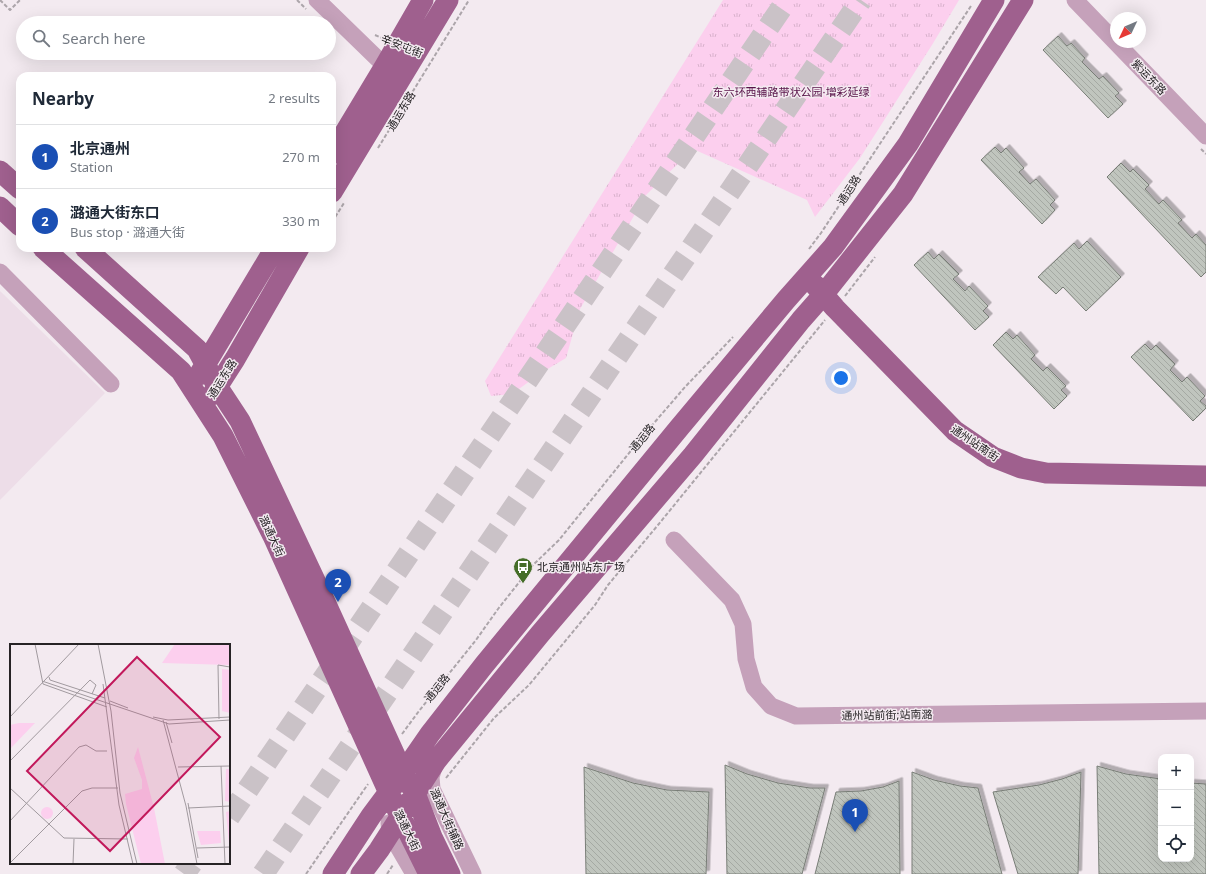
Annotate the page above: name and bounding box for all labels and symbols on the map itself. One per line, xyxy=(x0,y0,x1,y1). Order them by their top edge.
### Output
north arrow xyxy=(1110,12,1146,48)
street label: 辛安屯街 xyxy=(379,31,425,60)
street label: 紫运东路 xyxy=(1129,56,1170,98)
park label: 东六环西辅路带状公园·增彩延绿 xyxy=(713,84,869,99)
street label: 通运东路 xyxy=(383,88,418,133)
street label: 通运路 xyxy=(833,172,864,208)
street label: 通运东路 xyxy=(204,356,240,401)
your location xyxy=(831,368,851,388)
street label: 通运路 xyxy=(625,420,658,455)
street label: 通州站南街 xyxy=(948,421,1002,464)
street label: 潞通大街 xyxy=(256,513,289,559)
bus stop icon: 北京通州站东广场 xyxy=(512,556,534,584)
place label: 北京通州站东广场 xyxy=(537,559,625,574)
pin: 2 xyxy=(325,569,351,602)
inset map xyxy=(10,644,230,864)
street label: 通运路 xyxy=(420,670,453,705)
street label: 通州站前街;站南潞 xyxy=(841,706,933,723)
street label: 潞通大街辅路 xyxy=(427,786,468,852)
pin: 1 xyxy=(842,799,868,832)
street label: 潞通大街 xyxy=(391,807,424,853)

